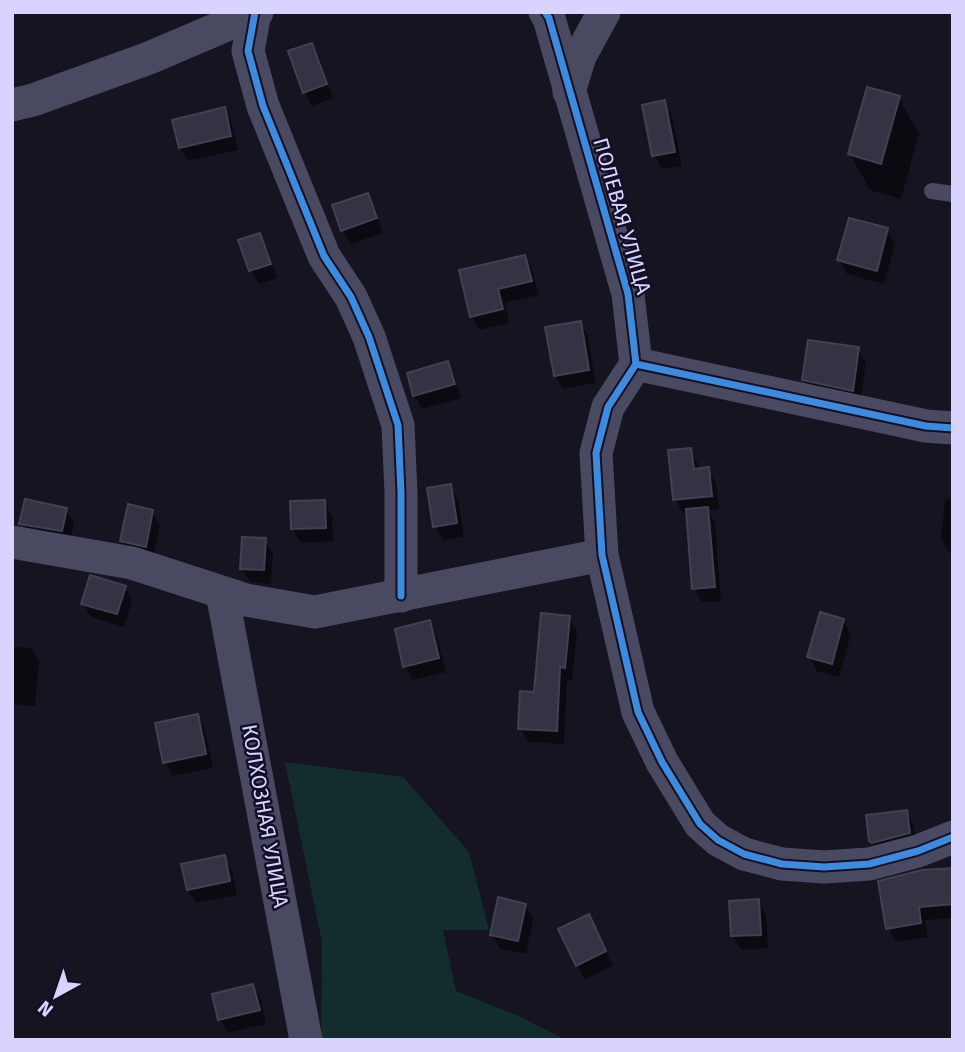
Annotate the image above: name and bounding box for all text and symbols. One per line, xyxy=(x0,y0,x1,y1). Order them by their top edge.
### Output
street label: ПОЛЕВАЯ УЛИЦА xyxy=(587,135,657,297)
street label: КОЛХОЗНАЯ УЛИЦА xyxy=(236,722,294,910)
north arrow xyxy=(21,961,91,1031)
text: N xyxy=(33,996,58,1022)

